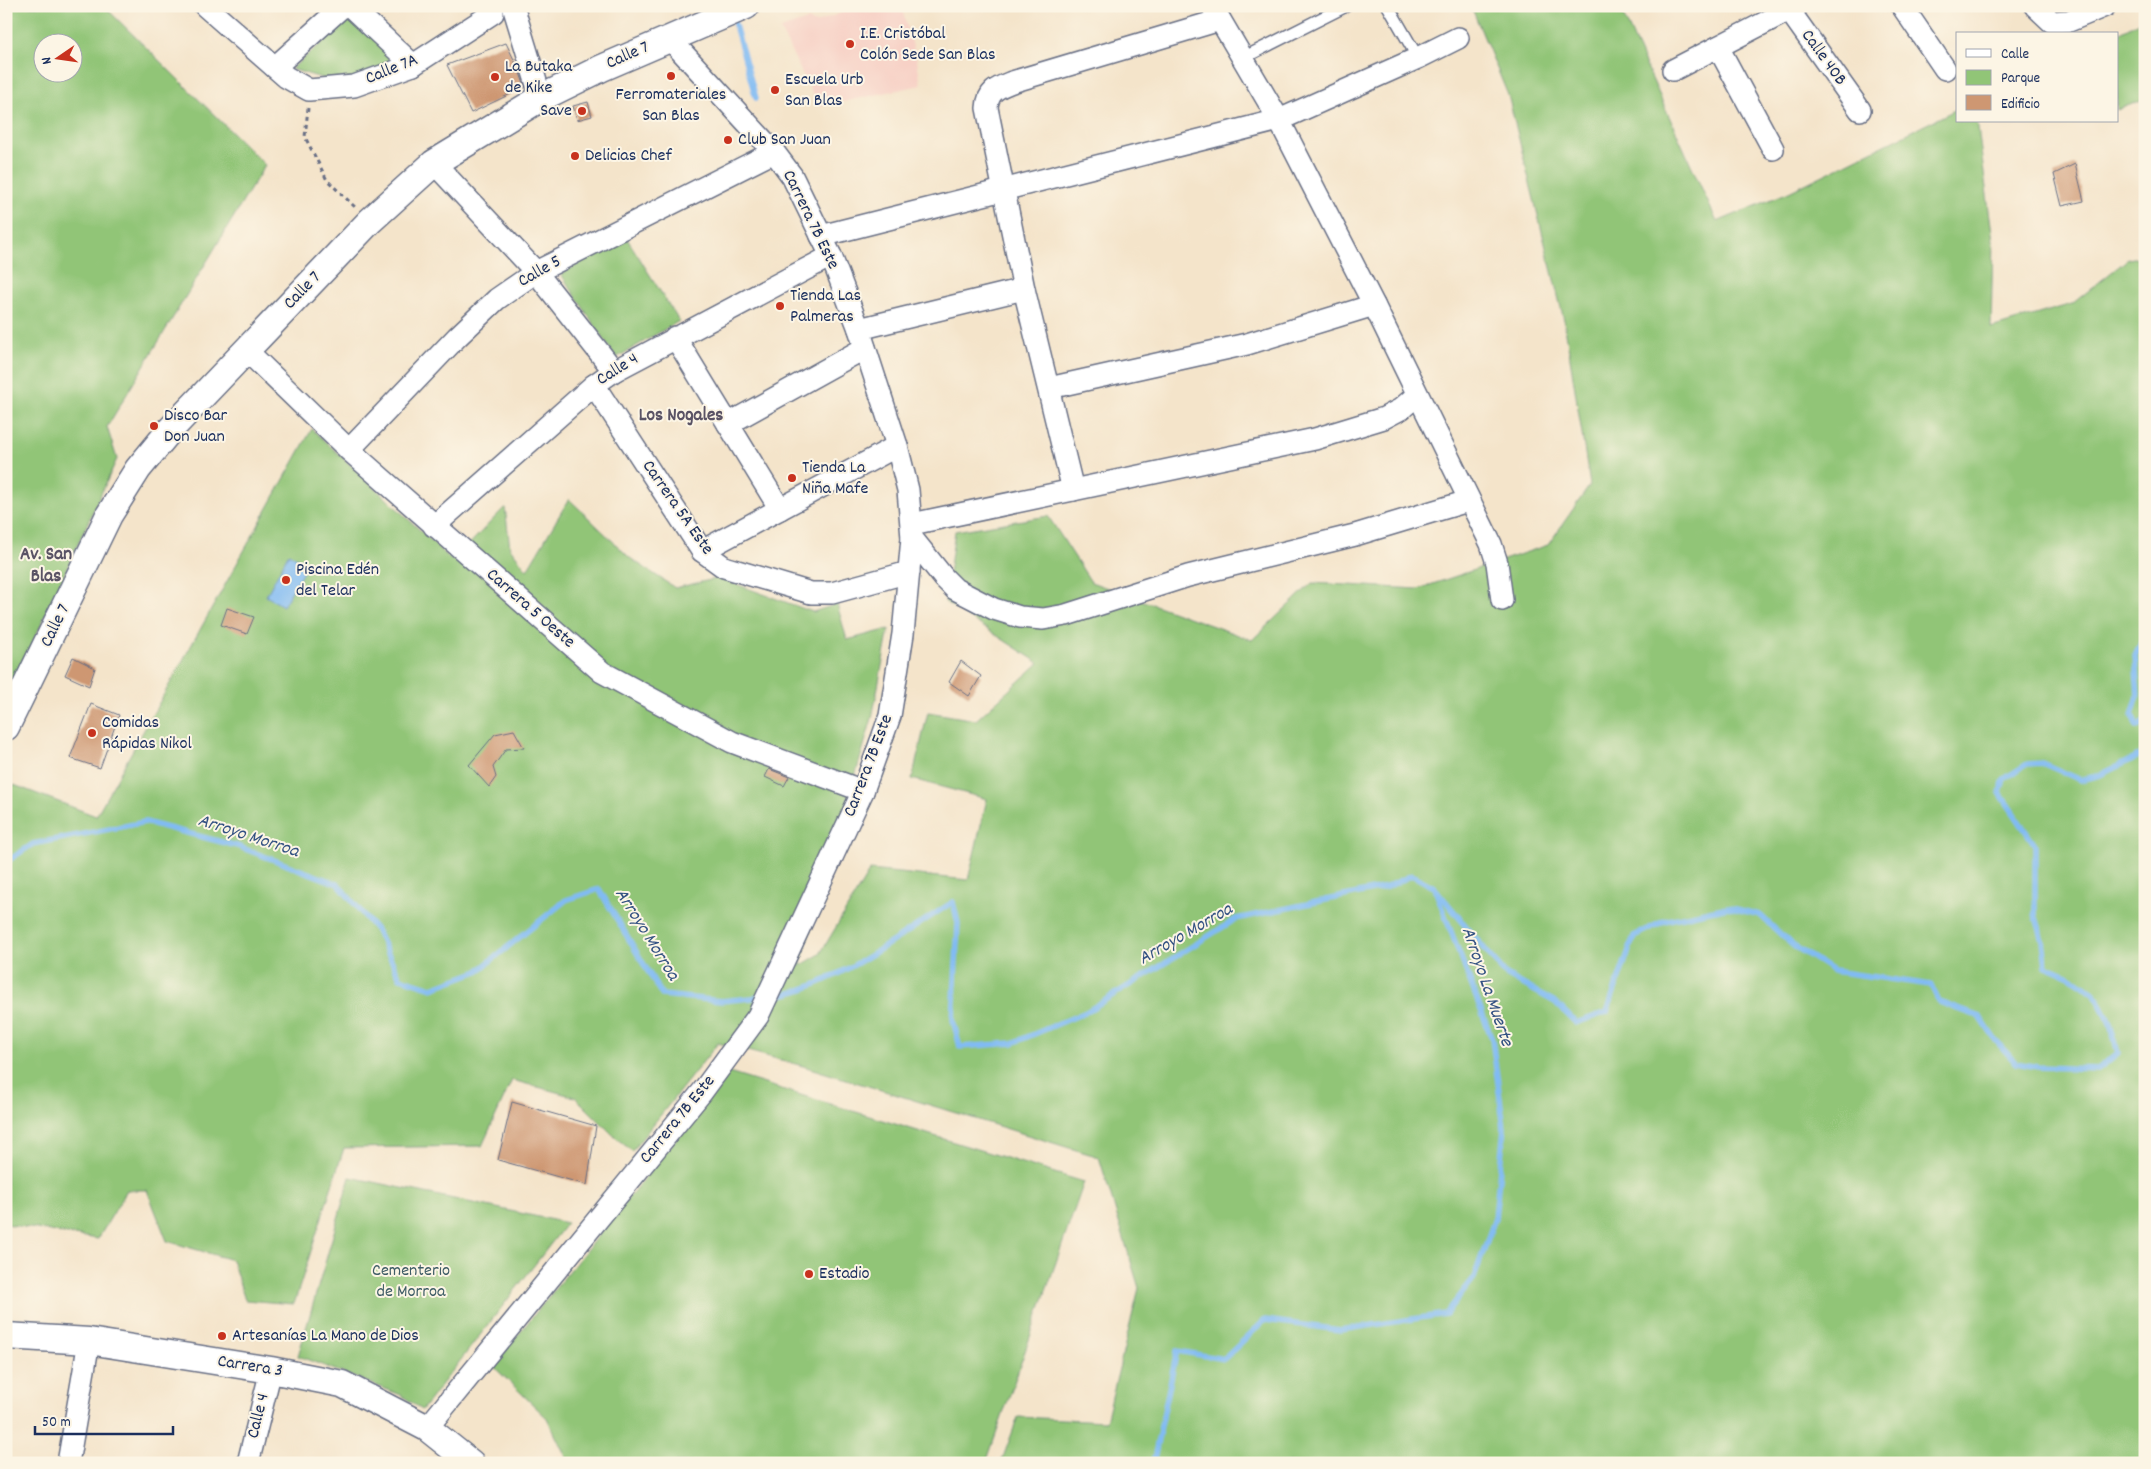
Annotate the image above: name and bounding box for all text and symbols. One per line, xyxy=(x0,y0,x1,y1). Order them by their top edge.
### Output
place label: I.E. Cristóbal Colón Sede San Blas xyxy=(860,22,996,68)
street label: Calle 40B xyxy=(1794,25,1852,91)
north arrow xyxy=(32,32,82,82)
legend xyxy=(1956,32,2118,122)
street label: Calle 7 xyxy=(602,35,654,77)
marker: I.E. Cristóbal Colón Sede San Blas xyxy=(844,38,856,50)
text: Calle xyxy=(2001,44,2030,66)
street label: Calle 7A xyxy=(362,48,422,92)
text: N xyxy=(37,55,58,66)
place label: La Butaka de Kike xyxy=(505,55,573,101)
place label: Escuela Urb San Blas xyxy=(785,68,864,114)
text: Parque xyxy=(2001,68,2041,90)
marker: Ferromateriales San Blas xyxy=(665,70,677,82)
marker: La Butaka de Kike xyxy=(489,71,501,83)
place label: Ferromateriales San Blas xyxy=(616,83,726,129)
marker: Escuela Urb San Blas xyxy=(769,84,781,96)
text: Edificio xyxy=(2001,94,2040,116)
place label: Save xyxy=(540,99,572,124)
marker: Save xyxy=(576,105,588,117)
place label: Club San Juan xyxy=(738,128,831,153)
marker: Club San Juan xyxy=(722,134,734,146)
place label: Delicias Chef xyxy=(585,144,673,169)
marker: Delicias Chef xyxy=(569,150,581,162)
street label: Carrera 7B Este xyxy=(775,166,845,274)
street label: Calle 5 xyxy=(514,250,566,294)
street label: Calle 7 xyxy=(278,266,328,316)
place label: Tienda Las Palmeras xyxy=(790,284,861,330)
marker: Tienda Las Palmeras xyxy=(774,300,786,312)
street label: Calle 4 xyxy=(592,347,644,393)
district label: Los Nogales xyxy=(639,403,723,430)
place label: Disco Bar Don Juan xyxy=(164,404,228,450)
marker: Disco Bar Don Juan xyxy=(148,420,160,432)
street label: Carrera 5A Este xyxy=(635,456,719,560)
place label: Tienda La Niña Mafe xyxy=(802,456,868,502)
marker: Tienda La Niña Mafe xyxy=(786,472,798,484)
district label: Av. San Blas xyxy=(20,542,72,591)
place label: Piscina Edén del Telar xyxy=(296,558,379,604)
street label: Carrera 5 Oeste xyxy=(480,563,580,655)
marker: Piscina Edén del Telar xyxy=(280,574,292,586)
street label: Calle 7 xyxy=(35,600,77,652)
place label: Comidas Rápidas Nikol xyxy=(102,711,192,757)
street label: Carrera 7B Este xyxy=(838,711,900,821)
marker: Comidas Rápidas Nikol xyxy=(86,727,98,739)
water label: Arroyo Morroa xyxy=(194,808,303,866)
water label: Arroyo Morroa xyxy=(607,884,686,987)
water label: Arroyo Morroa xyxy=(1134,897,1239,973)
water label: Arroyo La Muerte xyxy=(1453,924,1520,1052)
street label: Carrera 7B Este xyxy=(634,1070,722,1170)
park label: Cementerio de Morroa xyxy=(372,1259,450,1305)
place label: Estadio xyxy=(819,1262,870,1287)
marker: Estadio xyxy=(803,1268,815,1280)
place label: Artesanías La Mano de Dios xyxy=(232,1324,419,1349)
marker: Artesanías La Mano de Dios xyxy=(216,1330,228,1342)
street label: Carrera 3 xyxy=(216,1350,284,1384)
street label: Calle 4 xyxy=(241,1391,277,1441)
scale bar xyxy=(35,1404,172,1436)
text: 50 m xyxy=(42,1412,71,1434)

